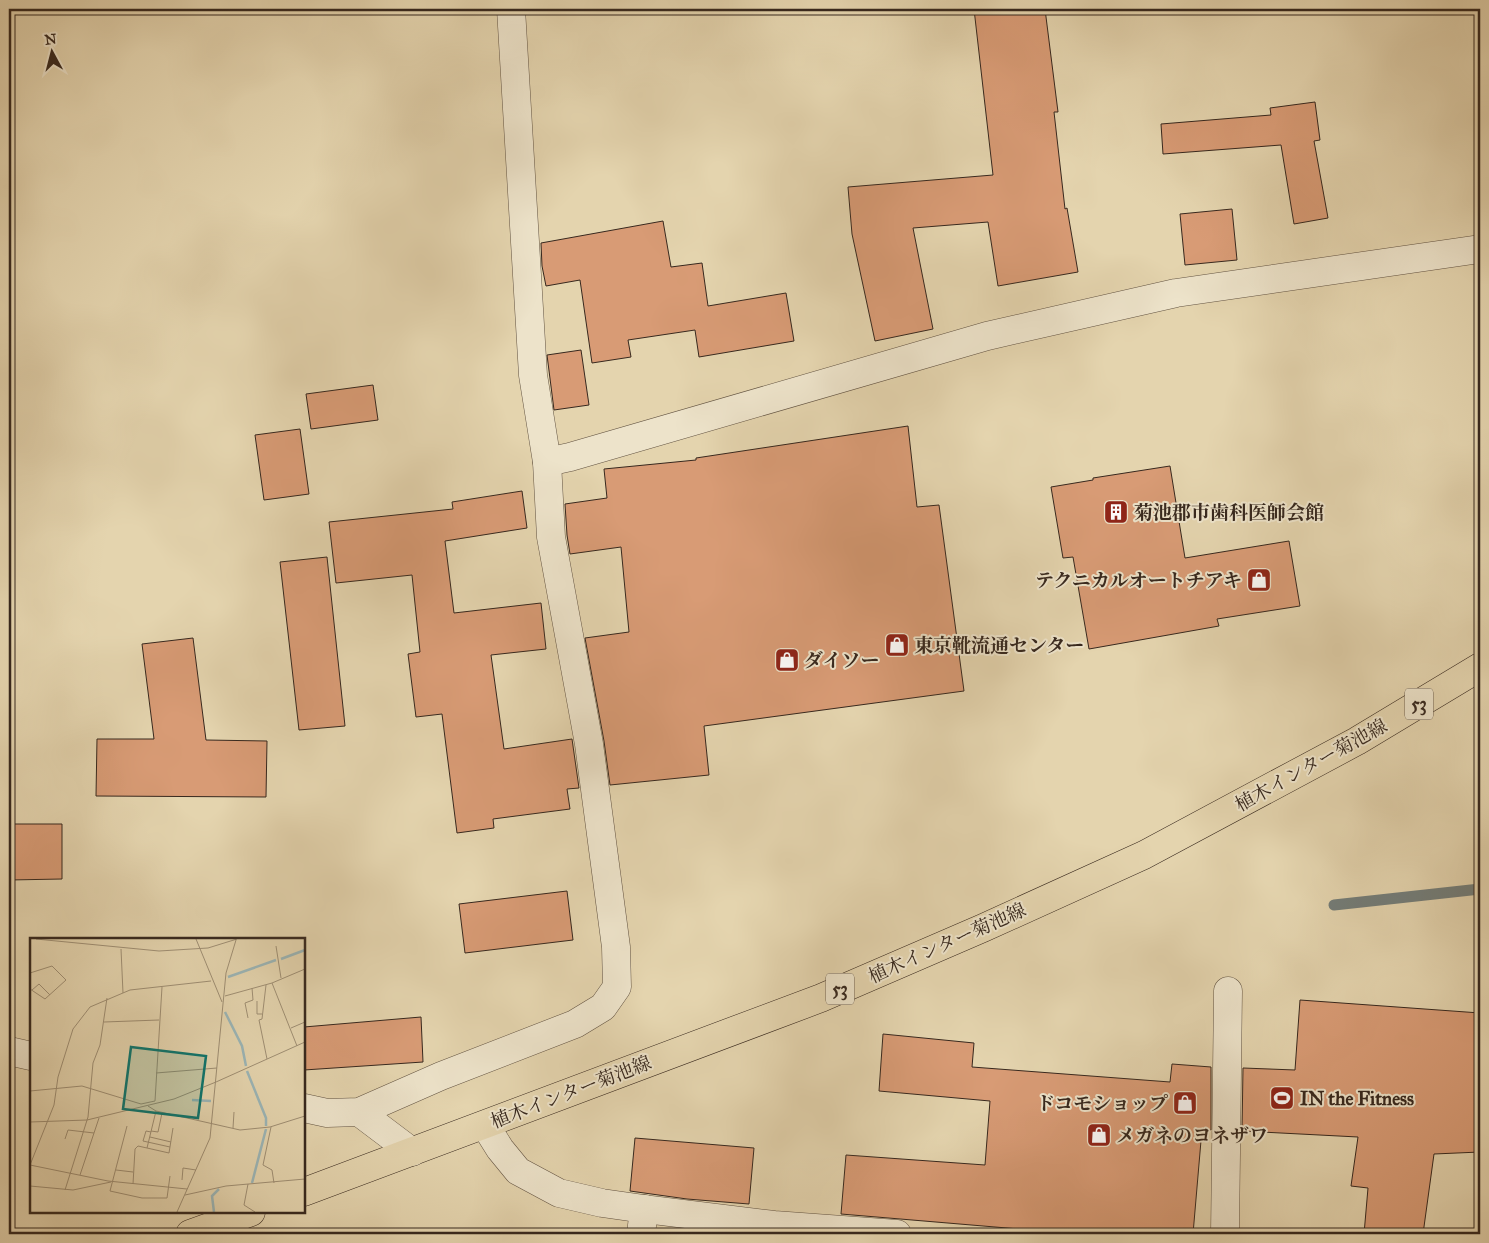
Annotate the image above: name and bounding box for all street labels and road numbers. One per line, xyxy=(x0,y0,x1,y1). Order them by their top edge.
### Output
road number: 53 xyxy=(1405,689,1433,720)
street label: 植木インター菊池線 xyxy=(1231,714,1391,816)
street label: 植木インター菊池線 xyxy=(865,898,1029,988)
road number: 53 xyxy=(826,974,854,1004)
street label: 植木インター菊池線 xyxy=(487,1051,655,1133)

